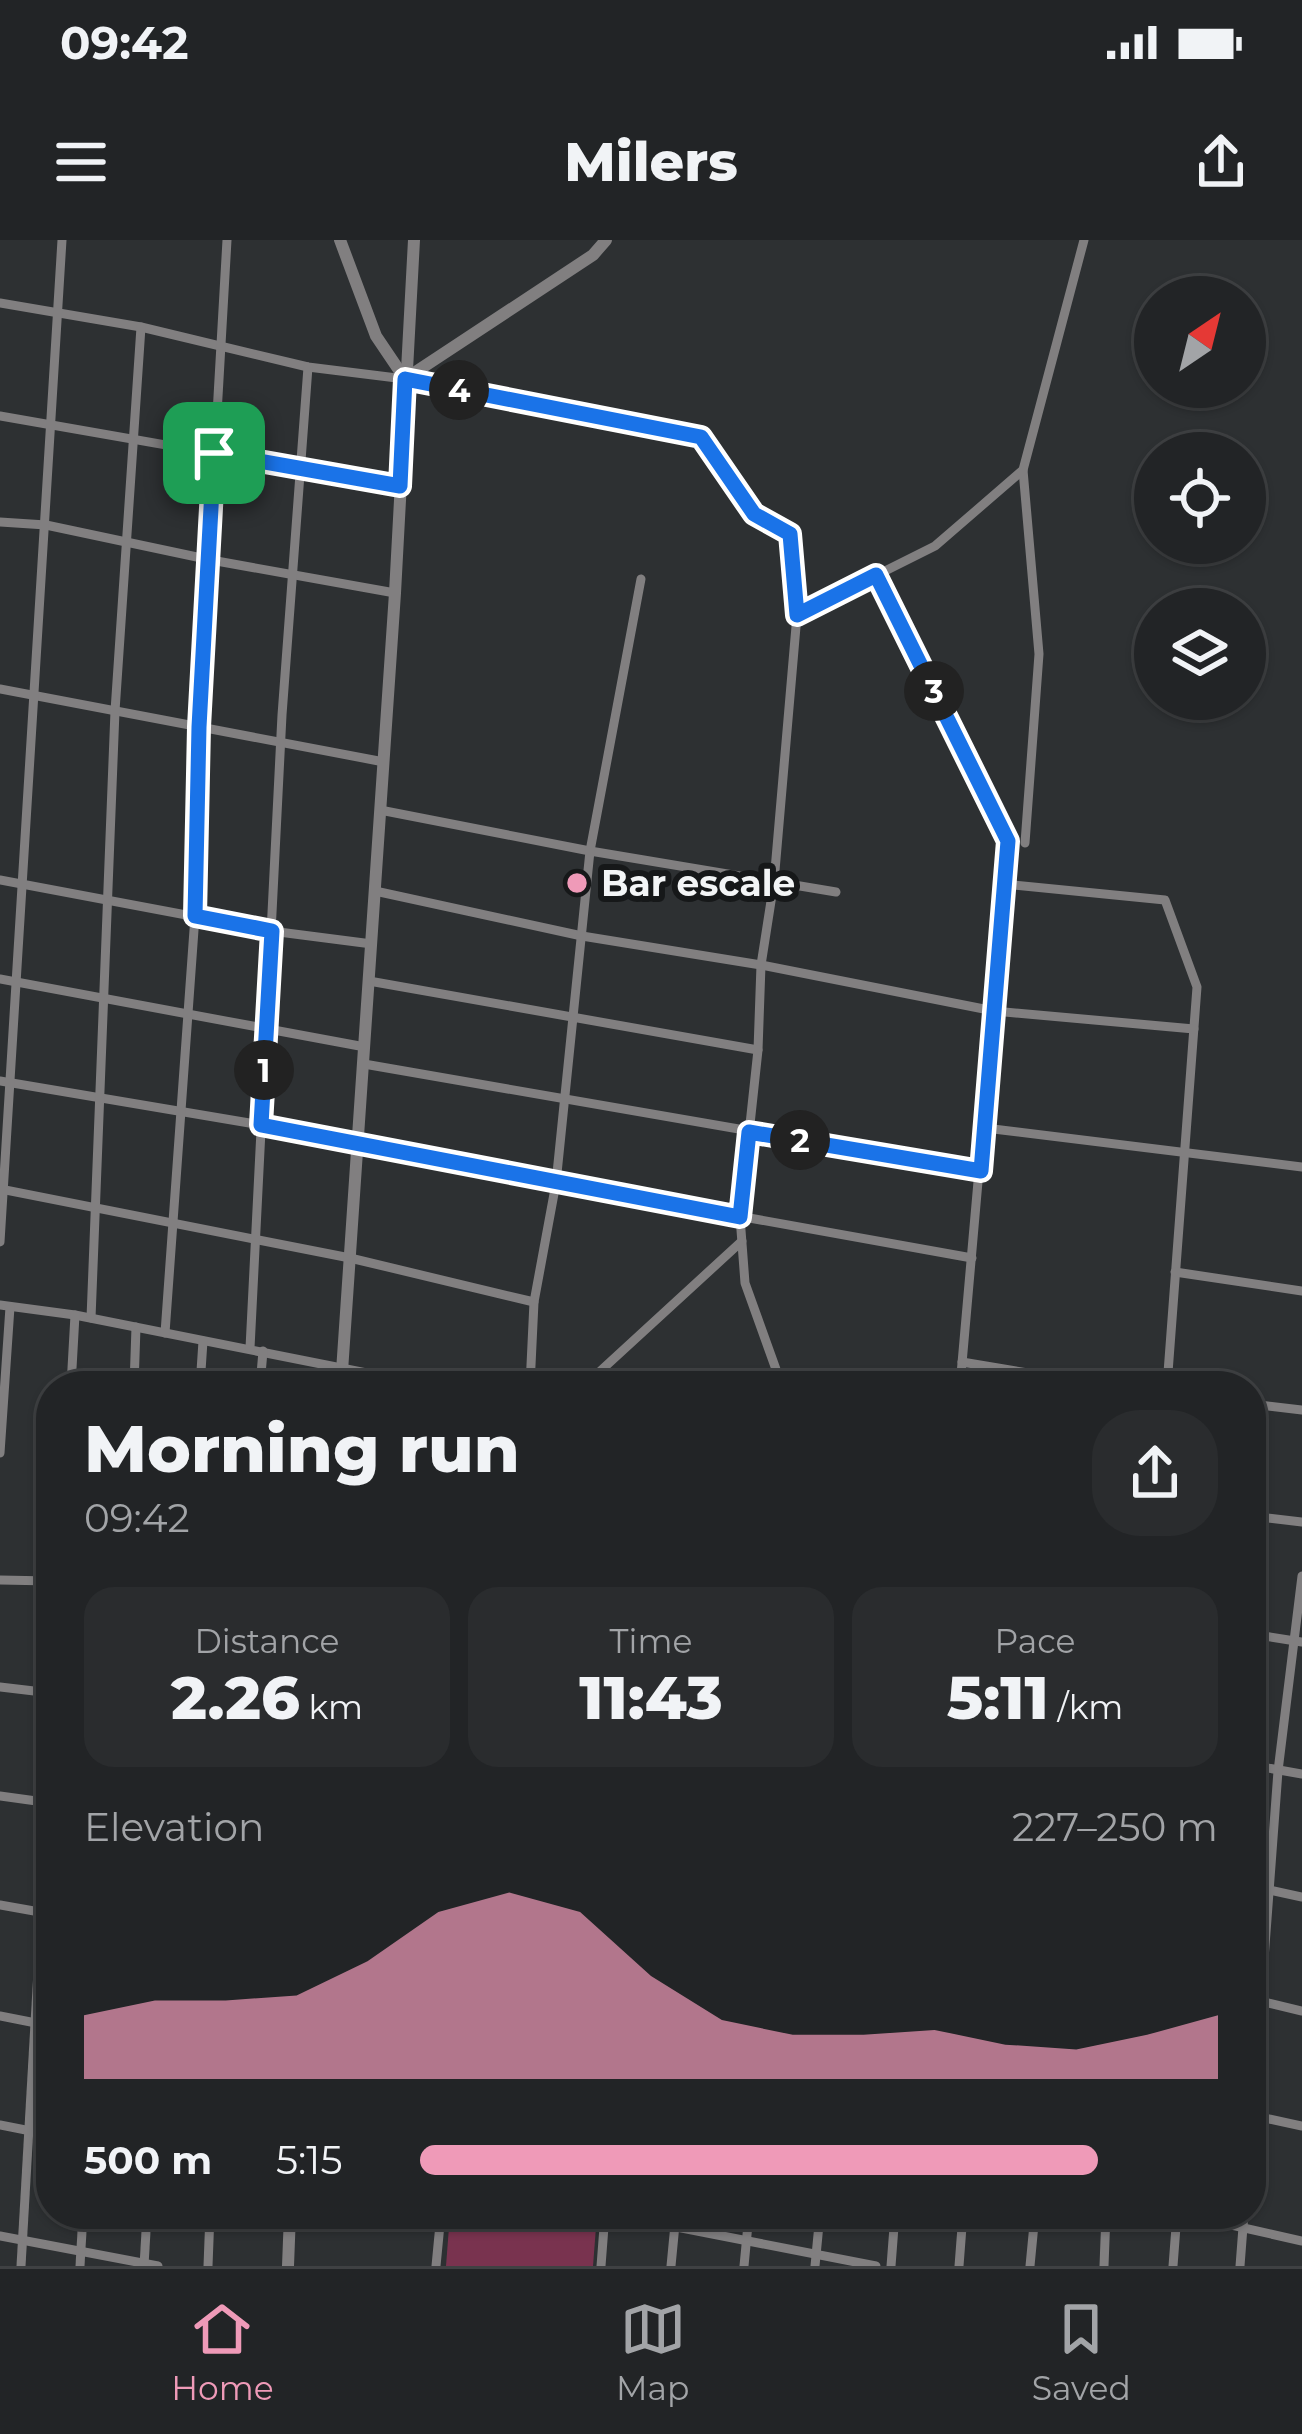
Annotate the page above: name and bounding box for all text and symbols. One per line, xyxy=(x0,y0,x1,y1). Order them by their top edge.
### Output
text: 09:42 xyxy=(60,15,189,70)
icon: menu xyxy=(48,129,114,195)
text: Milers xyxy=(564,129,738,195)
icon: share xyxy=(1188,129,1254,195)
north arrow xyxy=(1134,276,1266,408)
map controls xyxy=(1134,276,1266,720)
pin: 4 xyxy=(429,360,489,420)
text: 4 xyxy=(448,370,470,410)
pin xyxy=(163,402,265,504)
icon: arrive xyxy=(181,420,247,486)
button: locate xyxy=(1134,432,1266,564)
button: layers xyxy=(1134,588,1266,720)
pin: 3 xyxy=(904,661,964,721)
text: 3 xyxy=(924,671,944,711)
place label: Bar escale xyxy=(601,861,795,905)
marker: Bar escale xyxy=(564,870,590,896)
pin: 1 xyxy=(234,1040,294,1100)
text: 1 xyxy=(258,1050,270,1090)
pin: 2 xyxy=(770,1110,830,1170)
text: 2 xyxy=(790,1120,810,1160)
text: Morning run xyxy=(84,1408,520,1489)
button: share xyxy=(1092,1410,1218,1536)
text: 09:42 xyxy=(84,1494,190,1542)
text: Distance xyxy=(195,1621,339,1661)
text: Time xyxy=(610,1621,692,1661)
text: Pace xyxy=(995,1621,1075,1661)
text: 2.26 xyxy=(171,1661,300,1734)
text: 11:43 xyxy=(579,1661,723,1734)
text: 5:11 xyxy=(947,1661,1049,1734)
text: km xyxy=(300,1687,363,1727)
text: /km xyxy=(1049,1687,1123,1727)
text: Elevation xyxy=(84,1803,264,1851)
text: 227–250 m xyxy=(1012,1803,1218,1851)
text: 500 m xyxy=(84,2136,212,2184)
text: 5:15 xyxy=(276,2136,343,2184)
tab: Home xyxy=(171,2296,274,2408)
tab: Map xyxy=(616,2296,689,2408)
tab: Saved xyxy=(1032,2296,1131,2408)

